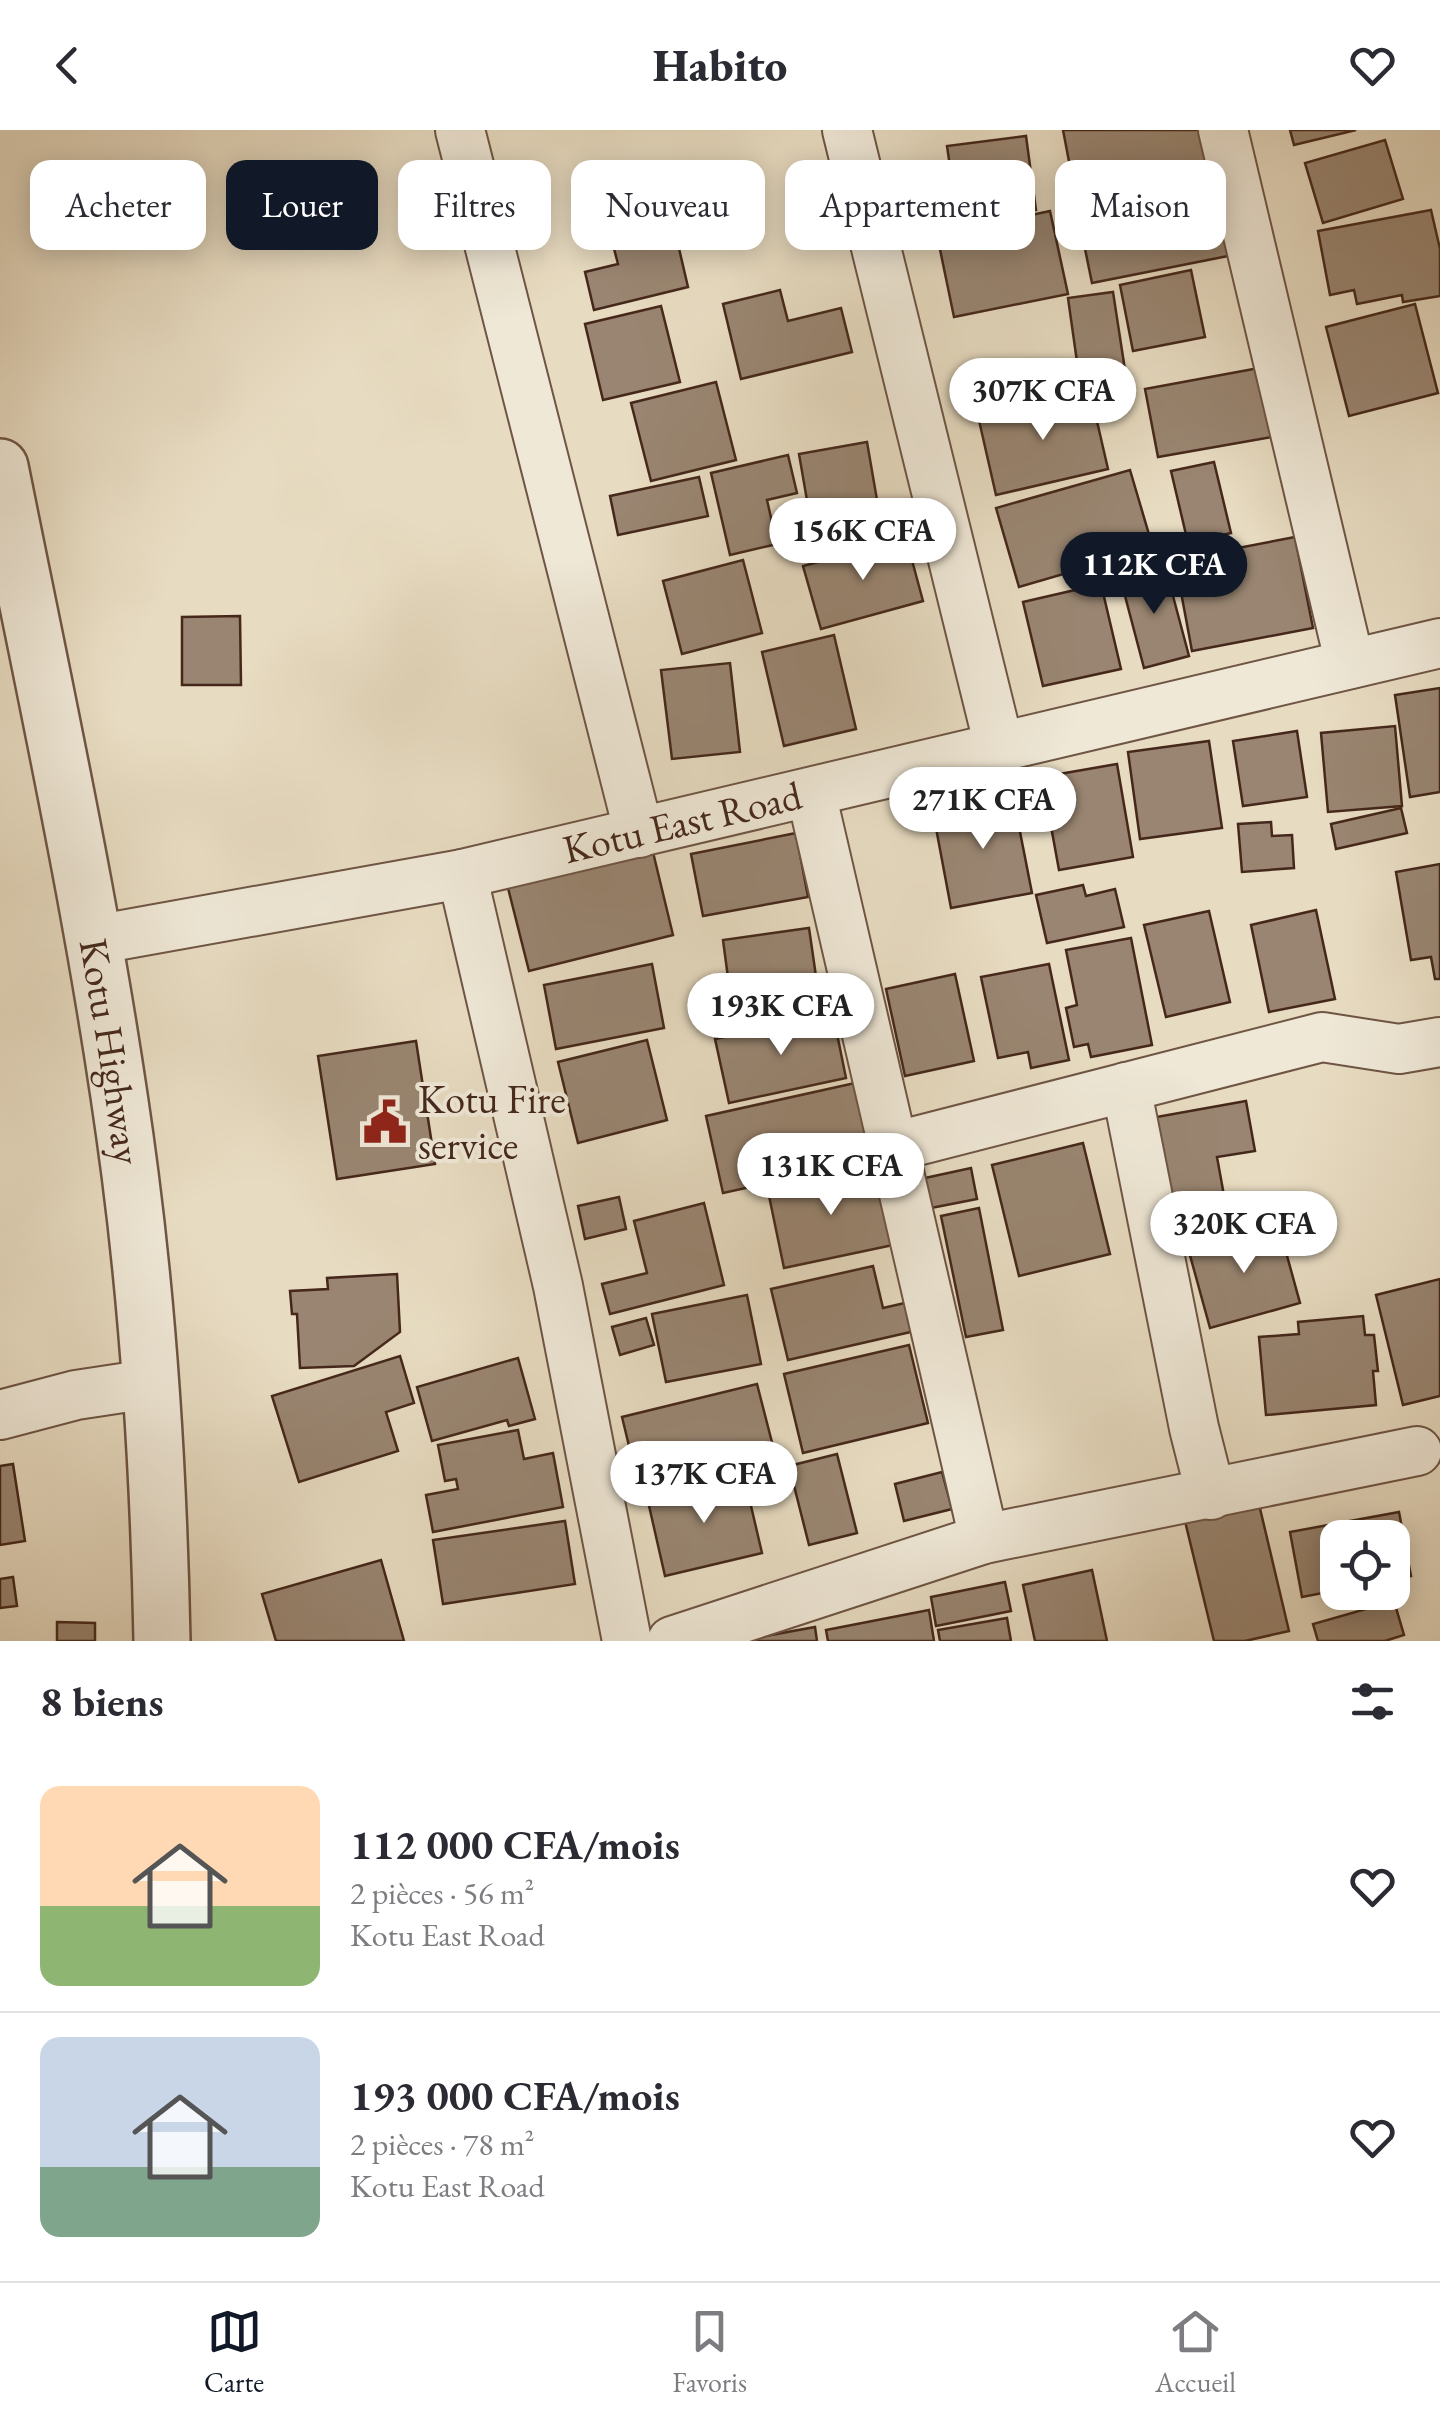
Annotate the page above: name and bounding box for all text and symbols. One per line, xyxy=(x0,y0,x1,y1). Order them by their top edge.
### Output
text: Habito xyxy=(653,36,787,94)
icon: back xyxy=(40,38,95,93)
icon: heart xyxy=(1345,38,1400,93)
chip: Acheter xyxy=(30,160,206,250)
chip: Louer xyxy=(226,160,378,250)
chip: Filtres xyxy=(398,160,551,250)
chip: Nouveau xyxy=(571,160,765,250)
chip: Appartement xyxy=(785,160,1035,250)
chip: Maison xyxy=(1055,160,1226,250)
pin: 307K CFA xyxy=(940,358,1146,443)
text: 307K CFA xyxy=(971,369,1115,411)
pin: 156K CFA xyxy=(760,498,966,583)
text: 156K CFA xyxy=(791,509,935,551)
pin: 112K CFA xyxy=(1051,532,1257,617)
text: 112K CFA xyxy=(1082,543,1226,585)
pin: 271K CFA xyxy=(880,767,1086,852)
street label: Kotu East Road xyxy=(558,769,807,875)
text: 271K CFA xyxy=(911,778,1055,820)
street label: Kotu Highway xyxy=(68,934,155,1168)
pin: 193K CFA xyxy=(678,973,884,1058)
text: 193K CFA xyxy=(709,984,853,1026)
place label: Kotu Fire service xyxy=(418,1073,566,1171)
public building icon: Kotu Fire service xyxy=(361,1098,409,1146)
pin: 131K CFA xyxy=(728,1133,934,1218)
text: 131K CFA xyxy=(759,1144,903,1186)
pin: 320K CFA xyxy=(1141,1191,1347,1276)
text: 320K CFA xyxy=(1172,1202,1316,1244)
pin: 137K CFA xyxy=(601,1441,807,1526)
text: 137K CFA xyxy=(632,1452,776,1494)
map controls xyxy=(1320,1520,1410,1610)
button: locate xyxy=(1320,1520,1410,1610)
text: 8 biens xyxy=(40,1674,164,1729)
icon: filters xyxy=(1345,1674,1400,1729)
text: 112 000 CFA/mois xyxy=(350,1817,680,1872)
icon: home xyxy=(120,1826,240,1946)
icon: heart xyxy=(1345,1859,1400,1914)
text: 2 pièces · 56 m² xyxy=(350,1872,534,1914)
text: Kotu East Road xyxy=(350,1914,545,1956)
text: 193 000 CFA/mois xyxy=(350,2068,680,2123)
icon: home xyxy=(120,2077,240,2197)
icon: heart xyxy=(1345,2110,1400,2165)
text: 2 pièces · 78 m² xyxy=(350,2123,534,2165)
text: Kotu East Road xyxy=(350,2165,545,2207)
tab: Carte xyxy=(204,2304,264,2400)
tab: Favoris xyxy=(672,2304,747,2400)
tab: Accueil xyxy=(1155,2304,1236,2400)

